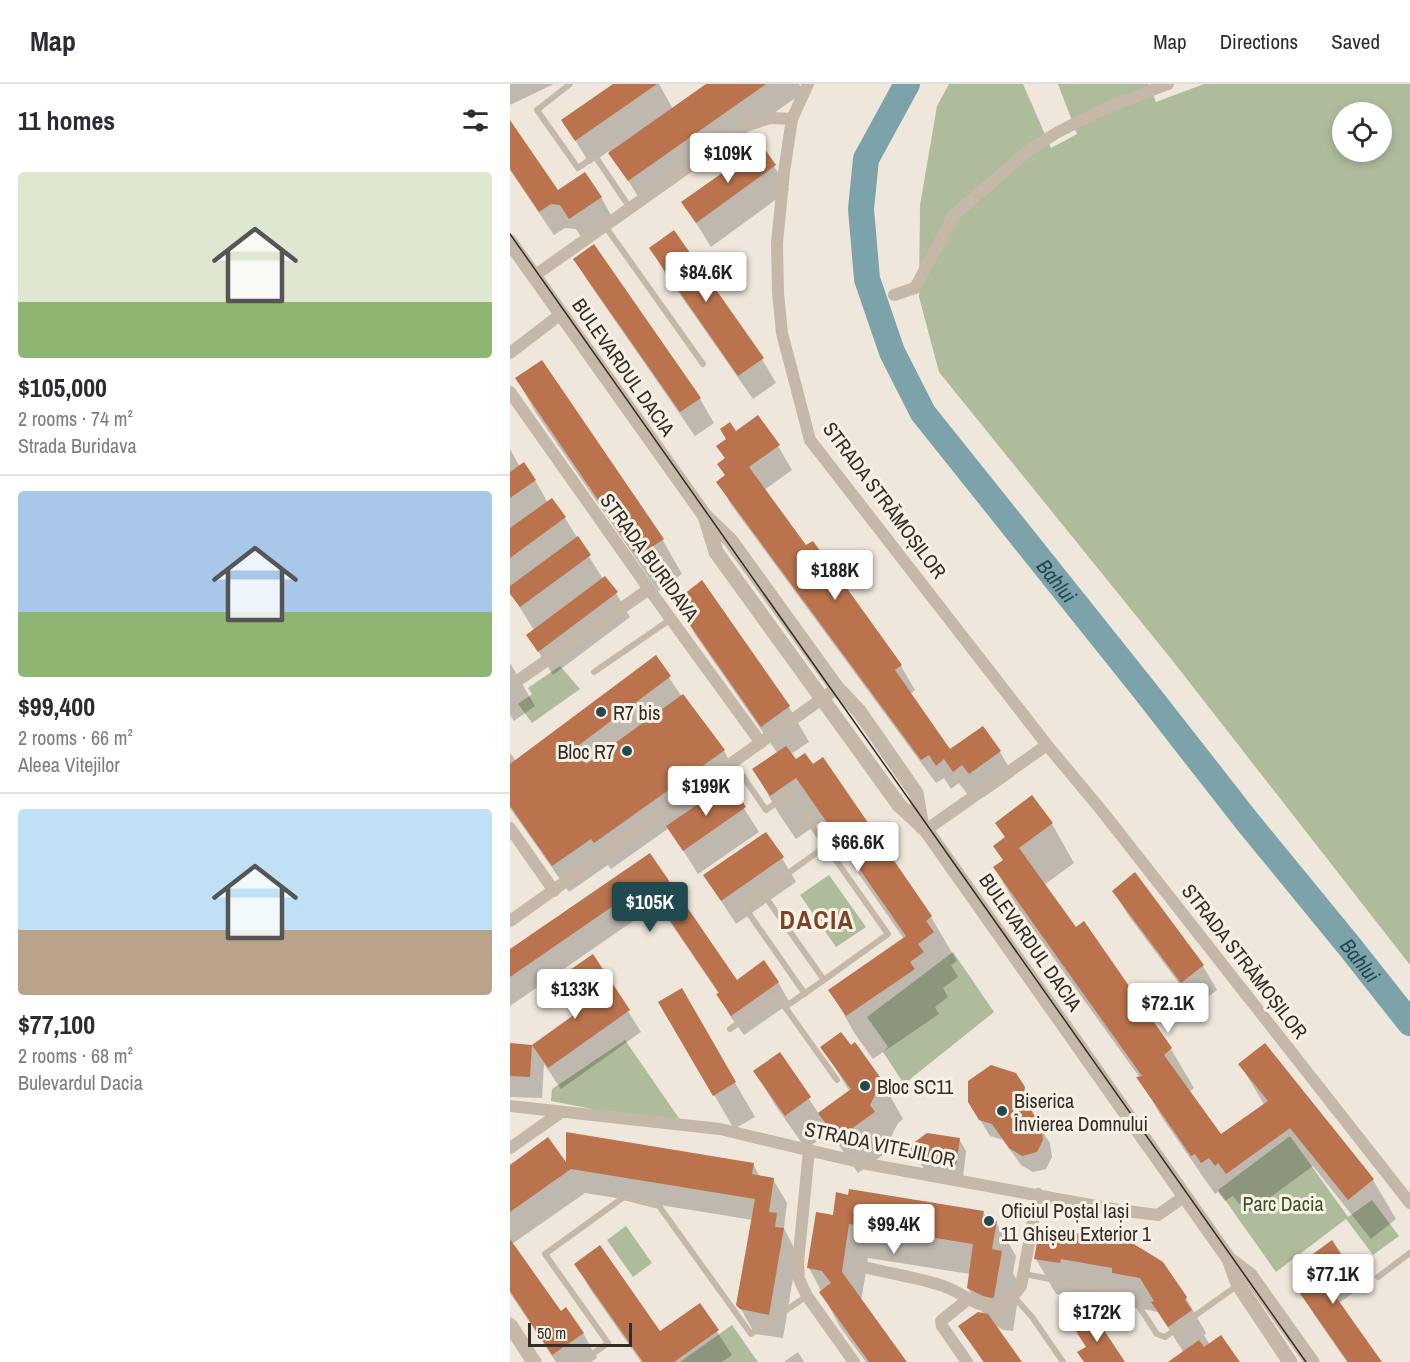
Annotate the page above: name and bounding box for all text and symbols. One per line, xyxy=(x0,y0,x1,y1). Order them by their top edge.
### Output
text: Map xyxy=(30,22,76,60)
text: Map xyxy=(1153,27,1187,56)
text: Directions xyxy=(1220,27,1298,56)
text: Saved xyxy=(1331,27,1380,56)
map controls xyxy=(1332,102,1392,162)
button: locate xyxy=(1332,102,1392,162)
text: 11 homes xyxy=(18,103,115,138)
icon: filters xyxy=(459,104,492,137)
pin: $109K xyxy=(686,133,770,184)
text: $109K xyxy=(704,139,752,166)
icon: home xyxy=(201,211,309,319)
pin: $84.6K xyxy=(657,252,755,303)
text: $84.6K xyxy=(680,258,732,285)
street label: BULEVARDUL DACIA xyxy=(566,293,682,441)
text: $105,000 xyxy=(18,370,107,405)
text: 2 rooms · 74 m² xyxy=(18,405,133,432)
street label: STRADA STRĂMOȘILOR xyxy=(817,416,953,584)
text: Strada Buridava xyxy=(18,432,137,459)
street label: STRADA BURIDAVA xyxy=(595,488,706,626)
icon: home xyxy=(201,530,309,638)
pin: $188K xyxy=(793,550,877,601)
water label: Bahlui xyxy=(1030,552,1084,609)
text: $188K xyxy=(811,556,859,583)
text: $99,400 xyxy=(18,689,95,724)
place label: R7 bis xyxy=(613,699,660,726)
marker: R7 bis xyxy=(594,705,608,719)
text: 2 rooms · 66 m² xyxy=(18,724,133,751)
place label: Bloc R7 xyxy=(558,738,615,765)
marker: Bloc R7 xyxy=(620,744,634,758)
text: Aleea Vitejilor xyxy=(18,751,120,778)
pin: $199K xyxy=(664,766,748,817)
text: $199K xyxy=(682,772,730,799)
pin: $66.6K xyxy=(809,822,907,873)
text: $66.6K xyxy=(832,828,884,855)
icon: home xyxy=(201,848,309,956)
street label: BULEVARDUL DACIA xyxy=(973,868,1089,1016)
street label: STRADA STRĂMOȘILOR xyxy=(1176,878,1314,1044)
pin: $105K xyxy=(608,882,692,933)
text: $105K xyxy=(626,888,674,915)
district label: DACIA xyxy=(780,902,855,937)
water label: Bahlui xyxy=(1334,932,1387,988)
pin: $133K xyxy=(533,969,617,1020)
text: $133K xyxy=(551,975,599,1002)
pin: $72.1K xyxy=(1119,983,1217,1034)
text: $72.1K xyxy=(1142,989,1194,1016)
text: $77,100 xyxy=(18,1007,95,1042)
text: 2 rooms · 68 m² xyxy=(18,1042,133,1069)
text: Bulevardul Dacia xyxy=(18,1069,143,1096)
place label: Bloc SC11 xyxy=(877,1073,953,1100)
marker: Bloc SC11 xyxy=(858,1079,872,1093)
place label: Biserica Învierea Domnului xyxy=(1013,1087,1148,1137)
marker: Biserica Învierea Domnului xyxy=(995,1104,1009,1118)
street label: STRADA VITEJILOR xyxy=(802,1115,958,1173)
park label: Parc Dacia xyxy=(1242,1190,1324,1217)
place label: Oficiul Poștal Iași 11 Ghișeu Exterior 1 xyxy=(1001,1197,1151,1247)
pin: $99.4K xyxy=(845,1204,943,1255)
text: $99.4K xyxy=(868,1210,920,1237)
marker: Oficiul Poștal Iași 11 Ghișeu Exterior 1 xyxy=(982,1214,996,1228)
pin: $77.1K xyxy=(1284,1254,1382,1305)
text: $77.1K xyxy=(1307,1260,1359,1287)
pin: $172K xyxy=(1055,1292,1139,1343)
text: $172K xyxy=(1073,1298,1121,1325)
scale bar xyxy=(528,1320,632,1348)
text: 50 m xyxy=(537,1322,566,1344)

